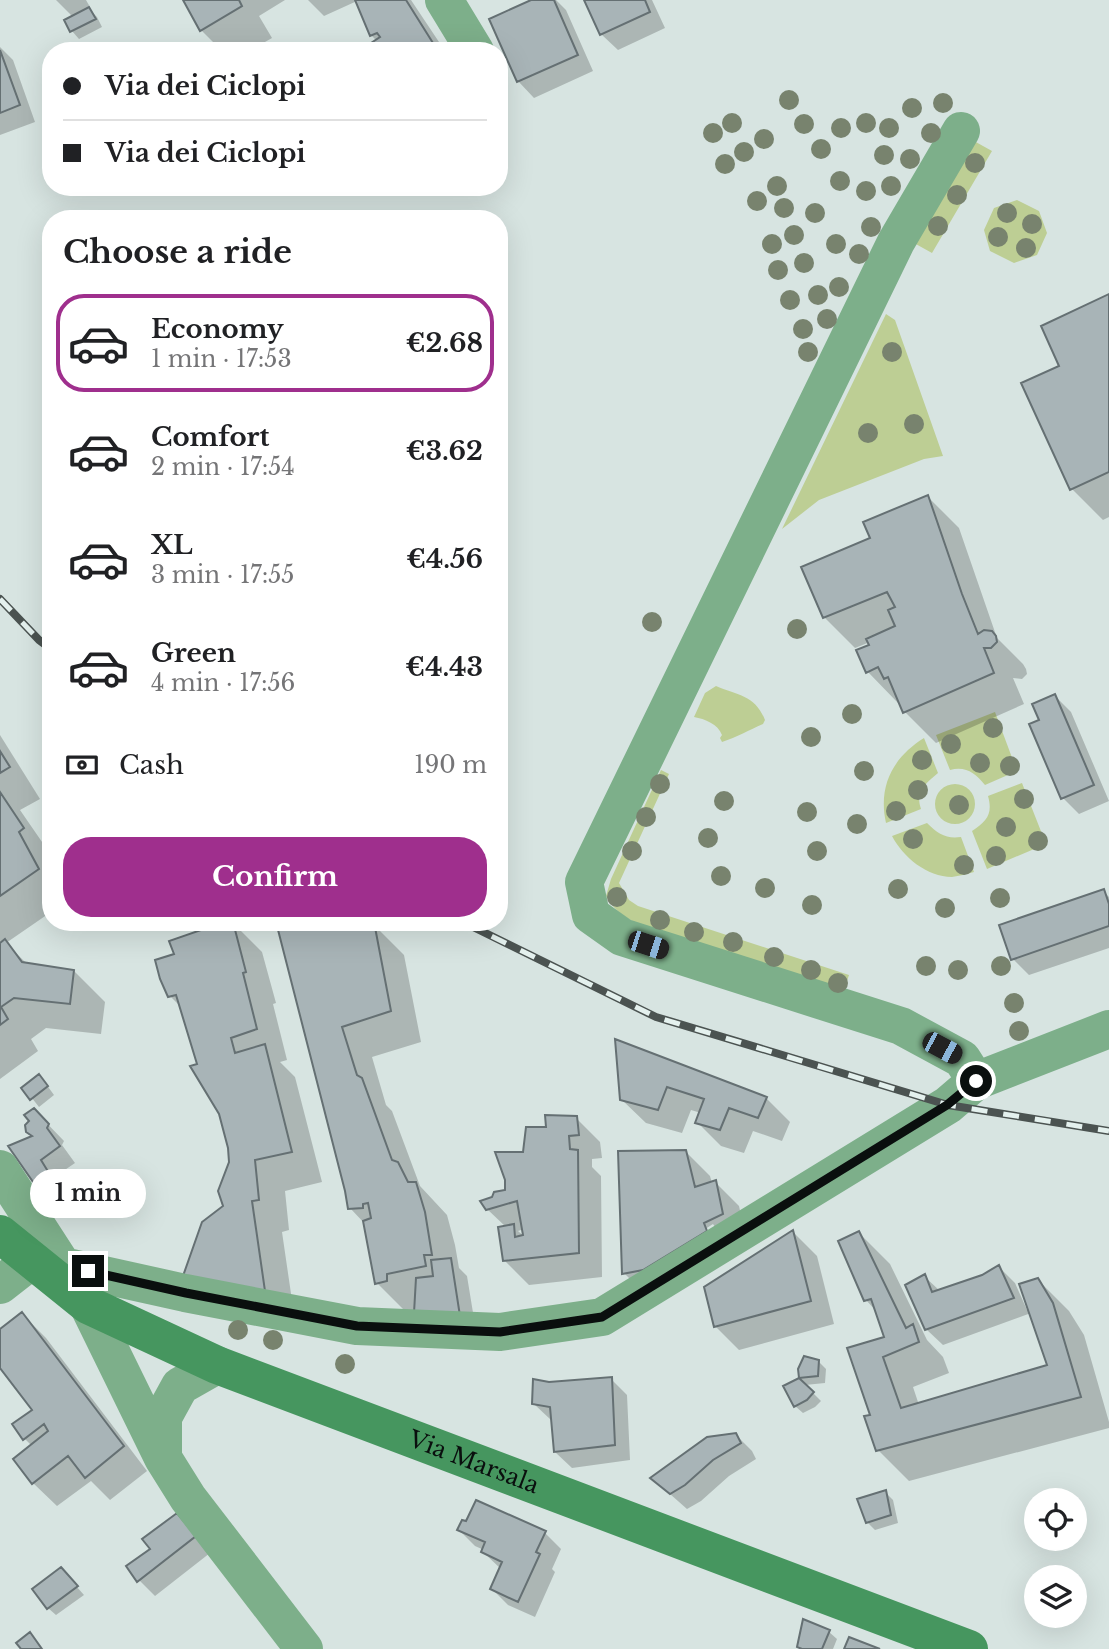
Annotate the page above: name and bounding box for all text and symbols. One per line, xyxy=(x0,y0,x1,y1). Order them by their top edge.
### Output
text: Via dei Ciclopi xyxy=(105,70,306,102)
text: Via dei Ciclopi xyxy=(105,137,306,169)
text: Choose a ride xyxy=(63,232,292,272)
icon: car xyxy=(67,312,130,375)
text: Economy xyxy=(151,313,284,345)
text: €2.68 xyxy=(406,327,483,359)
text: 1 min · 17:53 xyxy=(151,345,292,373)
icon: car xyxy=(67,420,130,483)
text: Comfort xyxy=(151,421,269,453)
text: €3.62 xyxy=(406,435,483,467)
text: 2 min · 17:54 xyxy=(151,453,295,481)
icon: car xyxy=(67,528,130,591)
text: XL xyxy=(151,529,193,561)
text: €4.56 xyxy=(406,543,483,575)
text: 3 min · 17:55 xyxy=(151,561,294,589)
icon: car xyxy=(67,636,130,699)
text: Green xyxy=(151,637,236,669)
text: €4.43 xyxy=(405,651,483,683)
text: 4 min · 17:56 xyxy=(151,669,295,697)
icon: cash xyxy=(63,746,101,784)
text: Cash xyxy=(119,749,184,781)
text: 190 m xyxy=(414,751,487,779)
button: Confirm xyxy=(63,837,487,917)
car xyxy=(625,929,672,961)
car xyxy=(919,1029,966,1067)
route start xyxy=(960,1065,992,1097)
callout: 1 min xyxy=(30,1170,146,1218)
text: 1 min xyxy=(55,1179,121,1207)
route end xyxy=(72,1255,104,1287)
street label: Via Marsala xyxy=(404,1424,543,1499)
map controls xyxy=(1024,1488,1087,1628)
button: locate xyxy=(1024,1488,1087,1551)
button: layers xyxy=(1024,1565,1087,1628)

